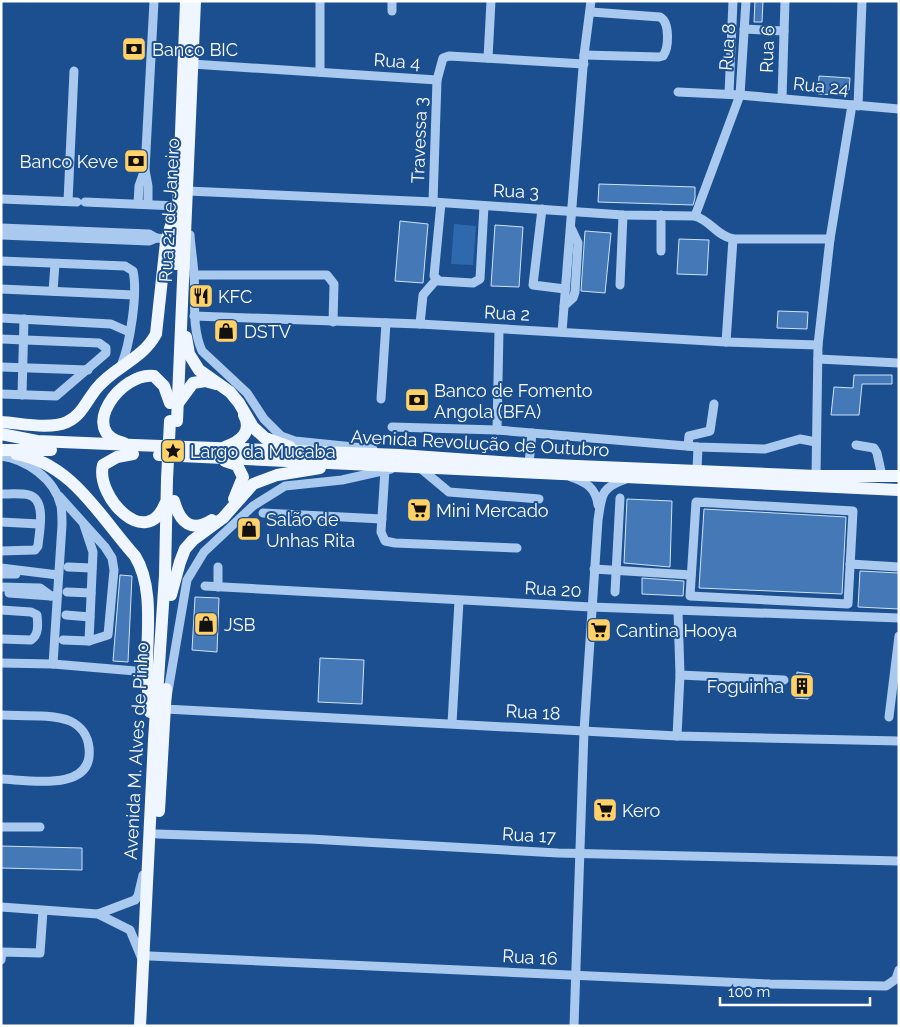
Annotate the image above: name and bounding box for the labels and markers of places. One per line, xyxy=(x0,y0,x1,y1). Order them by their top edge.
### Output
bank icon: Banco BIC xyxy=(121,36,147,62)
place label: Banco BIC xyxy=(152,39,238,60)
bank icon: Banco Keve xyxy=(123,148,149,174)
place label: Banco Keve xyxy=(19,151,118,172)
restaurant icon: KFC xyxy=(188,283,214,309)
place label: KFC xyxy=(218,286,252,307)
shop icon: DSTV xyxy=(213,318,239,344)
place label: DSTV xyxy=(244,321,291,342)
place label: Banco de Fomento Angola (BFA) xyxy=(434,380,593,422)
bank icon: Banco de Fomento Angola (BFA) xyxy=(404,387,430,413)
place icon: Largo da Mucaba xyxy=(160,438,186,464)
place label: Largo da Mucaba xyxy=(190,441,335,462)
supermarket icon: Mini Mercado xyxy=(406,497,432,523)
place label: Mini Mercado xyxy=(436,500,549,521)
place label: Salão de Unhas Rita xyxy=(266,509,355,551)
shop icon: Salão de Unhas Rita xyxy=(236,516,262,542)
shop icon: JSB xyxy=(193,611,219,637)
place label: JSB xyxy=(224,614,256,635)
supermarket icon: Cantina Hooya xyxy=(586,617,612,643)
place label: Cantina Hooya xyxy=(616,620,737,641)
building icon: Foguinha xyxy=(789,673,815,699)
place label: Foguinha xyxy=(707,676,784,697)
supermarket icon: Kero xyxy=(592,797,618,823)
place label: Kero xyxy=(622,800,661,821)

